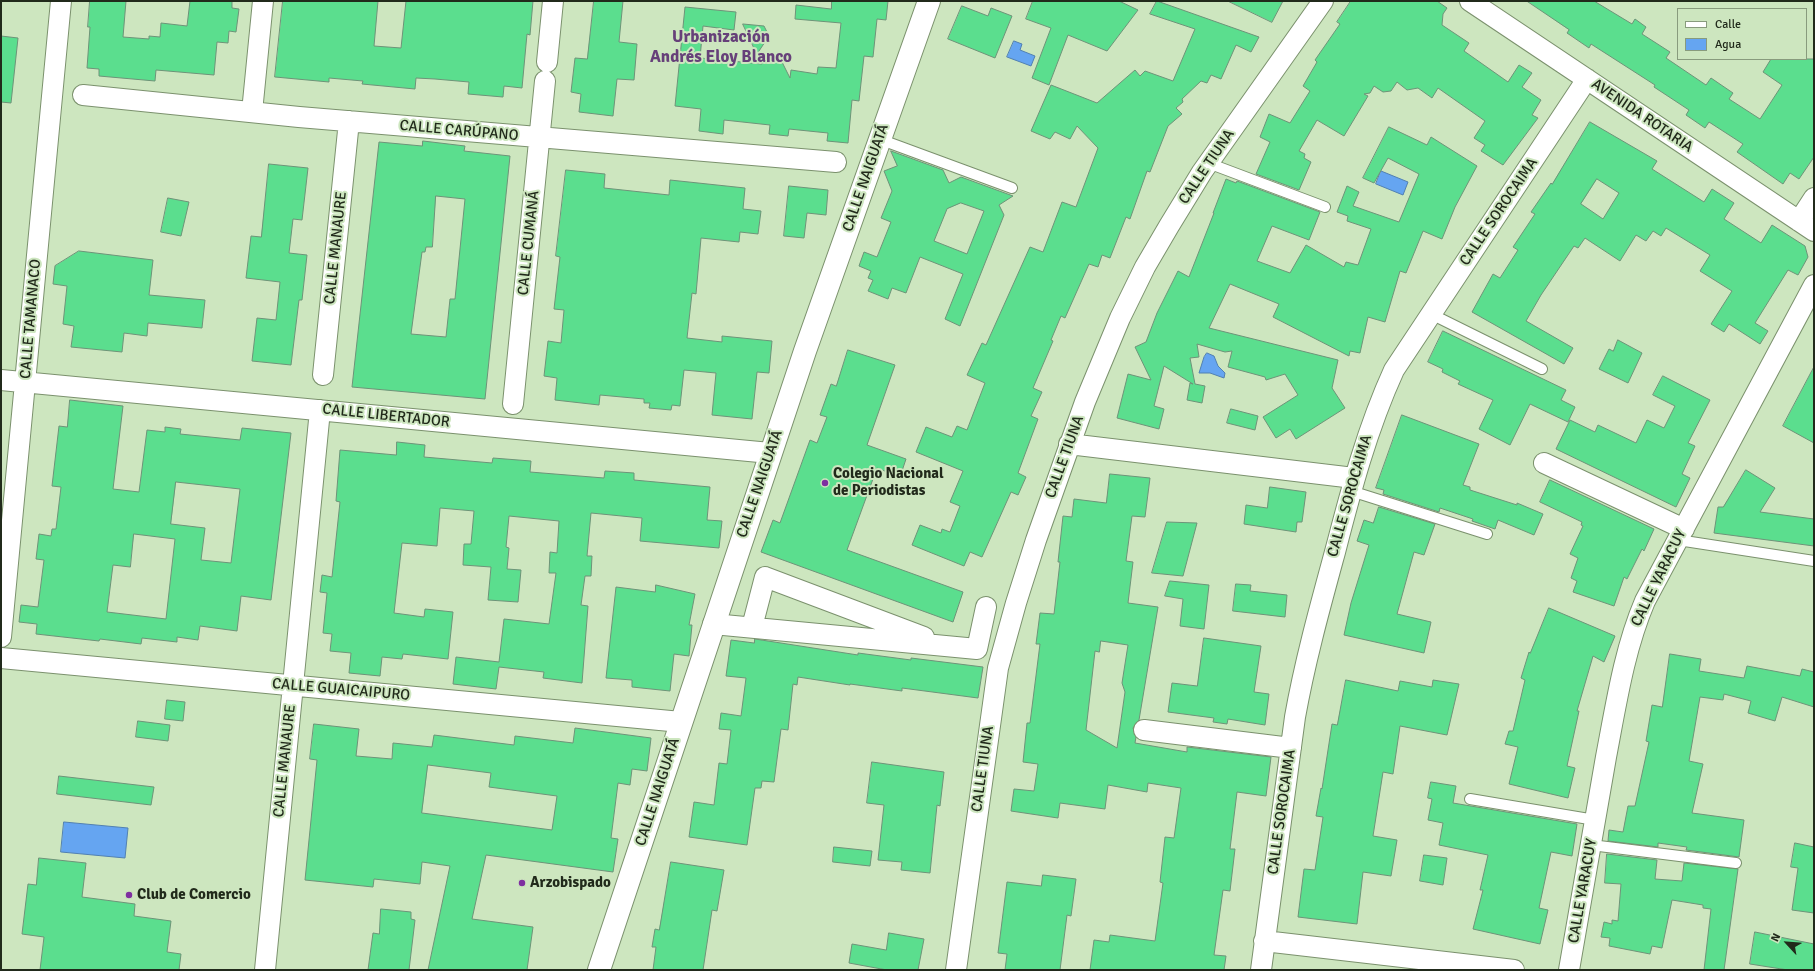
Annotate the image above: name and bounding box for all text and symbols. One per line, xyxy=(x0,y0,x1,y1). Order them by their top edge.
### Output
legend xyxy=(1677,8,1807,60)
text: Calle xyxy=(1715,17,1741,32)
district label: Urbanización Andrés Eloy Blanco xyxy=(650,28,792,68)
text: Agua xyxy=(1715,37,1741,52)
street label: AVENIDA ROTARIA xyxy=(1588,75,1696,157)
street label: CALLE CARÚPANO xyxy=(399,117,519,145)
street label: CALLE NAIGUATÁ xyxy=(839,122,893,234)
street label: CALLE TIUNA xyxy=(1175,126,1239,208)
street label: CALLE SOROCAIMA xyxy=(1456,155,1542,269)
street label: CALLE CUMANÁ xyxy=(515,190,543,296)
street label: CALLE MANAURE xyxy=(321,191,351,305)
street label: CALLE TAMANACO xyxy=(17,258,45,380)
street label: CALLE LIBERTADOR xyxy=(321,400,451,432)
street label: CALLE TIUNA xyxy=(1042,413,1088,501)
street label: CALLE NAIGUATÁ xyxy=(733,428,787,540)
street label: CALLE SOROCAIMA xyxy=(1324,433,1376,559)
place label: Colegio Nacional de Periodistas xyxy=(833,465,944,500)
marker: Colegio Nacional de Periodistas xyxy=(820,478,830,488)
street label: CALLE YARACUY xyxy=(1628,526,1690,630)
street label: CALLE GUAICAIPURO xyxy=(271,675,411,705)
street label: CALLE MANAURE xyxy=(270,704,300,818)
street label: CALLE TIUNA xyxy=(968,725,998,813)
street label: CALLE NAIGUATÁ xyxy=(632,736,684,848)
street label: CALLE SOROCAIMA xyxy=(1264,748,1300,876)
street label: CALLE YARACUY xyxy=(1565,837,1601,945)
place label: Arzobispado xyxy=(530,874,611,892)
marker: Arzobispado xyxy=(517,878,527,888)
place label: Club de Comercio xyxy=(137,886,251,904)
marker: Club de Comercio xyxy=(124,890,134,900)
north arrow xyxy=(1767,923,1807,963)
text: N xyxy=(1768,931,1783,944)

